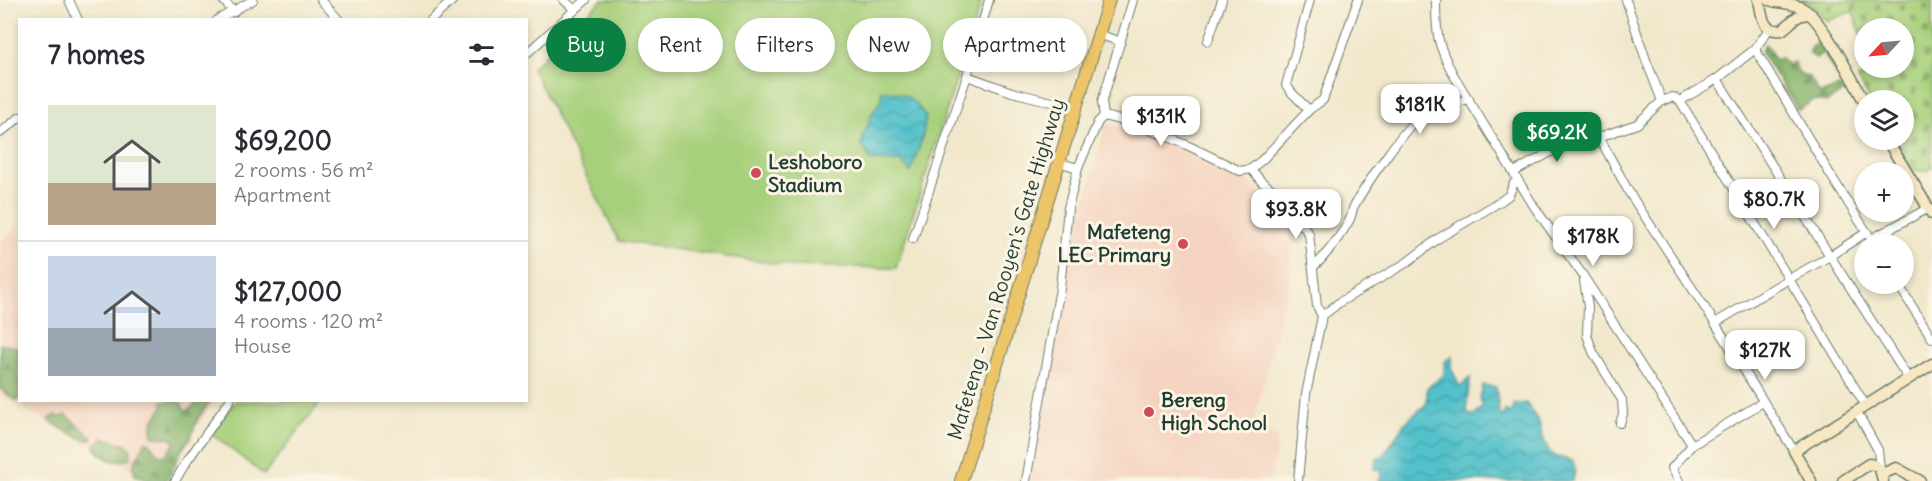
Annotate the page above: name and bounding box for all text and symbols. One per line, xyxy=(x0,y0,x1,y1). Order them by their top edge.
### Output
chip: Buy xyxy=(546,18,626,72)
chip: Rent xyxy=(638,18,723,72)
chip: Filters xyxy=(735,18,835,72)
chip: New xyxy=(847,18,931,72)
chip: Apartment xyxy=(943,18,1087,72)
north arrow xyxy=(1854,18,1914,78)
map controls xyxy=(1854,18,1914,294)
text: 7 homes xyxy=(48,38,145,71)
icon: filters xyxy=(465,38,498,71)
pin: $181K xyxy=(1378,84,1462,135)
button: layers xyxy=(1854,90,1914,150)
text: $181K xyxy=(1395,91,1445,116)
street label: Mafeteng - Van Rooyen's Gate Highway xyxy=(942,95,1069,443)
pin: $131K xyxy=(1119,96,1203,147)
text: $131K xyxy=(1136,103,1186,128)
pin: $69.2K xyxy=(1508,112,1606,163)
text: $69.2K xyxy=(1526,119,1588,144)
text: $69,200 xyxy=(234,124,332,157)
icon: home xyxy=(96,129,168,201)
place label: Leshoboro Stadium xyxy=(768,149,862,197)
text: 2 rooms · 56 m² xyxy=(234,157,374,182)
button: + xyxy=(1854,162,1914,222)
marker: Leshoboro Stadium xyxy=(749,166,763,180)
pin: $80.7K xyxy=(1725,179,1823,230)
text: Apartment xyxy=(234,182,331,207)
text: $80.7K xyxy=(1743,186,1805,211)
pin: $93.8K xyxy=(1247,189,1345,240)
text: $93.8K xyxy=(1265,196,1327,221)
pin: $178K xyxy=(1551,216,1635,267)
place label: Mafeteng LEC Primary xyxy=(1058,219,1171,267)
text: $178K xyxy=(1567,223,1619,248)
button: − xyxy=(1854,234,1914,294)
marker: Mafeteng LEC Primary xyxy=(1176,237,1190,251)
text: $127,000 xyxy=(234,275,342,308)
icon: home xyxy=(96,280,168,352)
text: 4 rooms · 120 m² xyxy=(234,308,383,333)
pin: $127K xyxy=(1723,330,1807,381)
text: House xyxy=(234,333,291,358)
text: $127K xyxy=(1739,337,1791,362)
place label: Bereng High School xyxy=(1161,387,1267,435)
marker: Bereng High School xyxy=(1142,405,1156,419)

